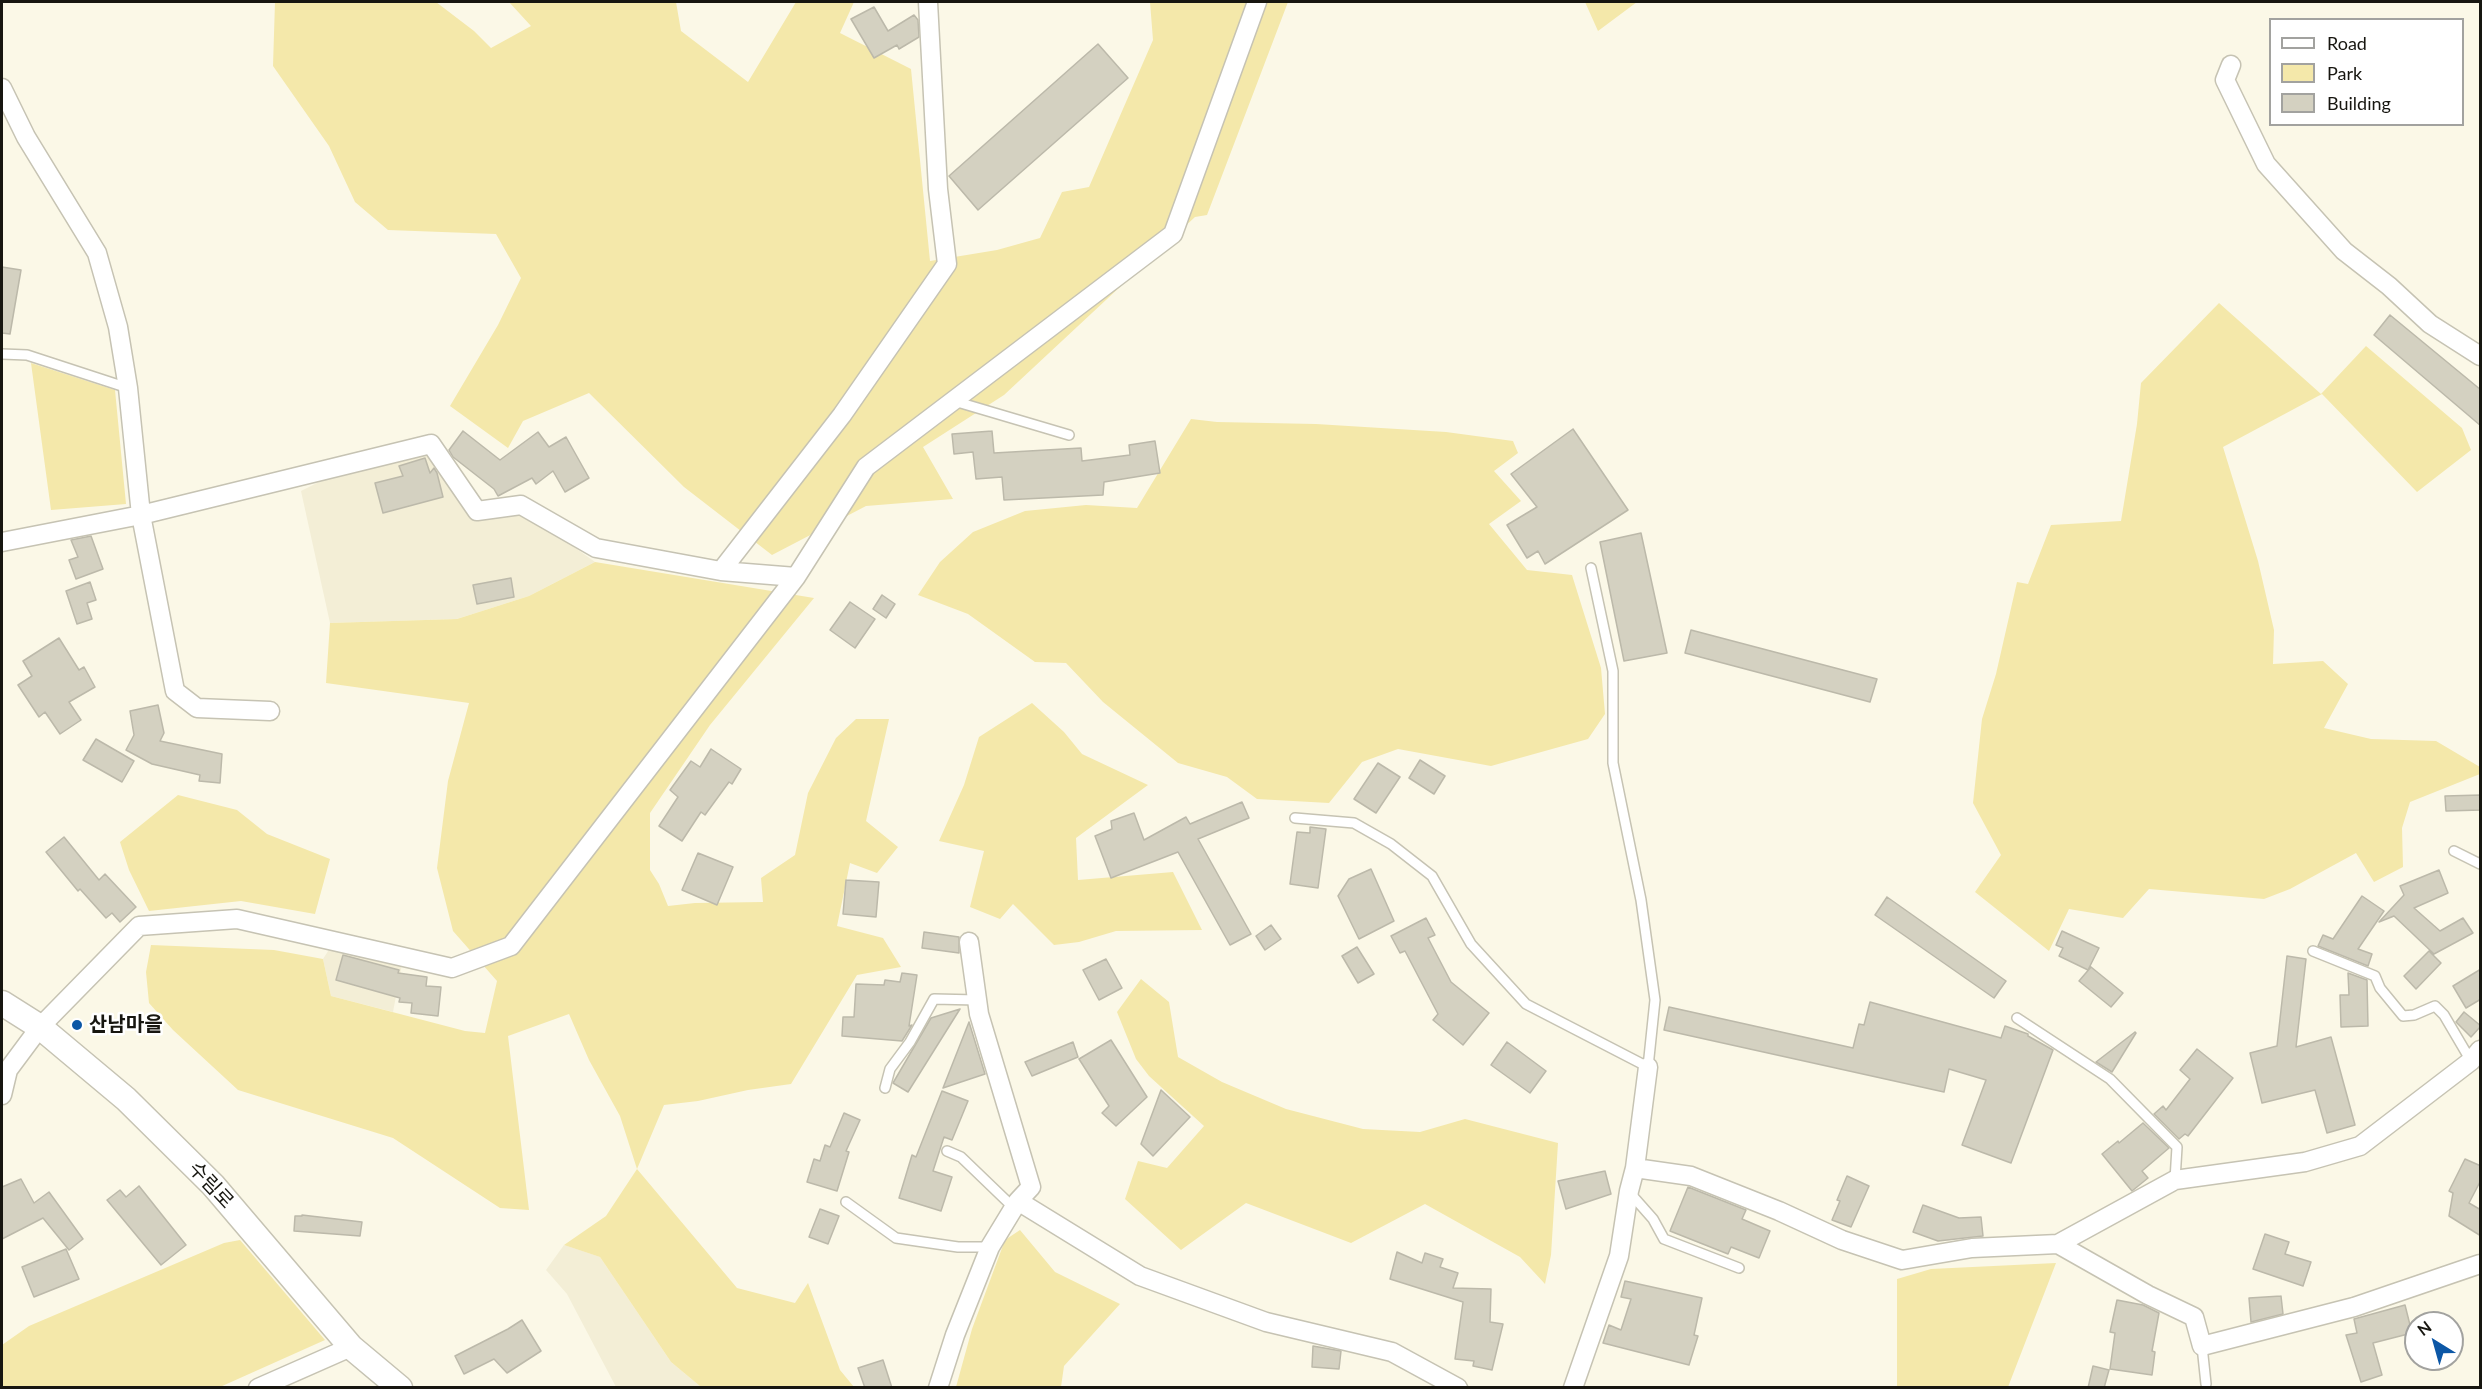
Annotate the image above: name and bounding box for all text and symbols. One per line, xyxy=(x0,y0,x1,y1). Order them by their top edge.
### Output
legend xyxy=(2269,18,2464,126)
text: Road xyxy=(2327,32,2367,54)
text: Park xyxy=(2327,62,2362,84)
text: Building xyxy=(2327,92,2391,114)
place label: 산남마을 xyxy=(89,1013,163,1037)
marker: 산남마을 xyxy=(70,1018,84,1032)
street label: 수림로 xyxy=(183,1157,239,1213)
north arrow xyxy=(2404,1311,2464,1371)
text: N xyxy=(2413,1317,2435,1339)

